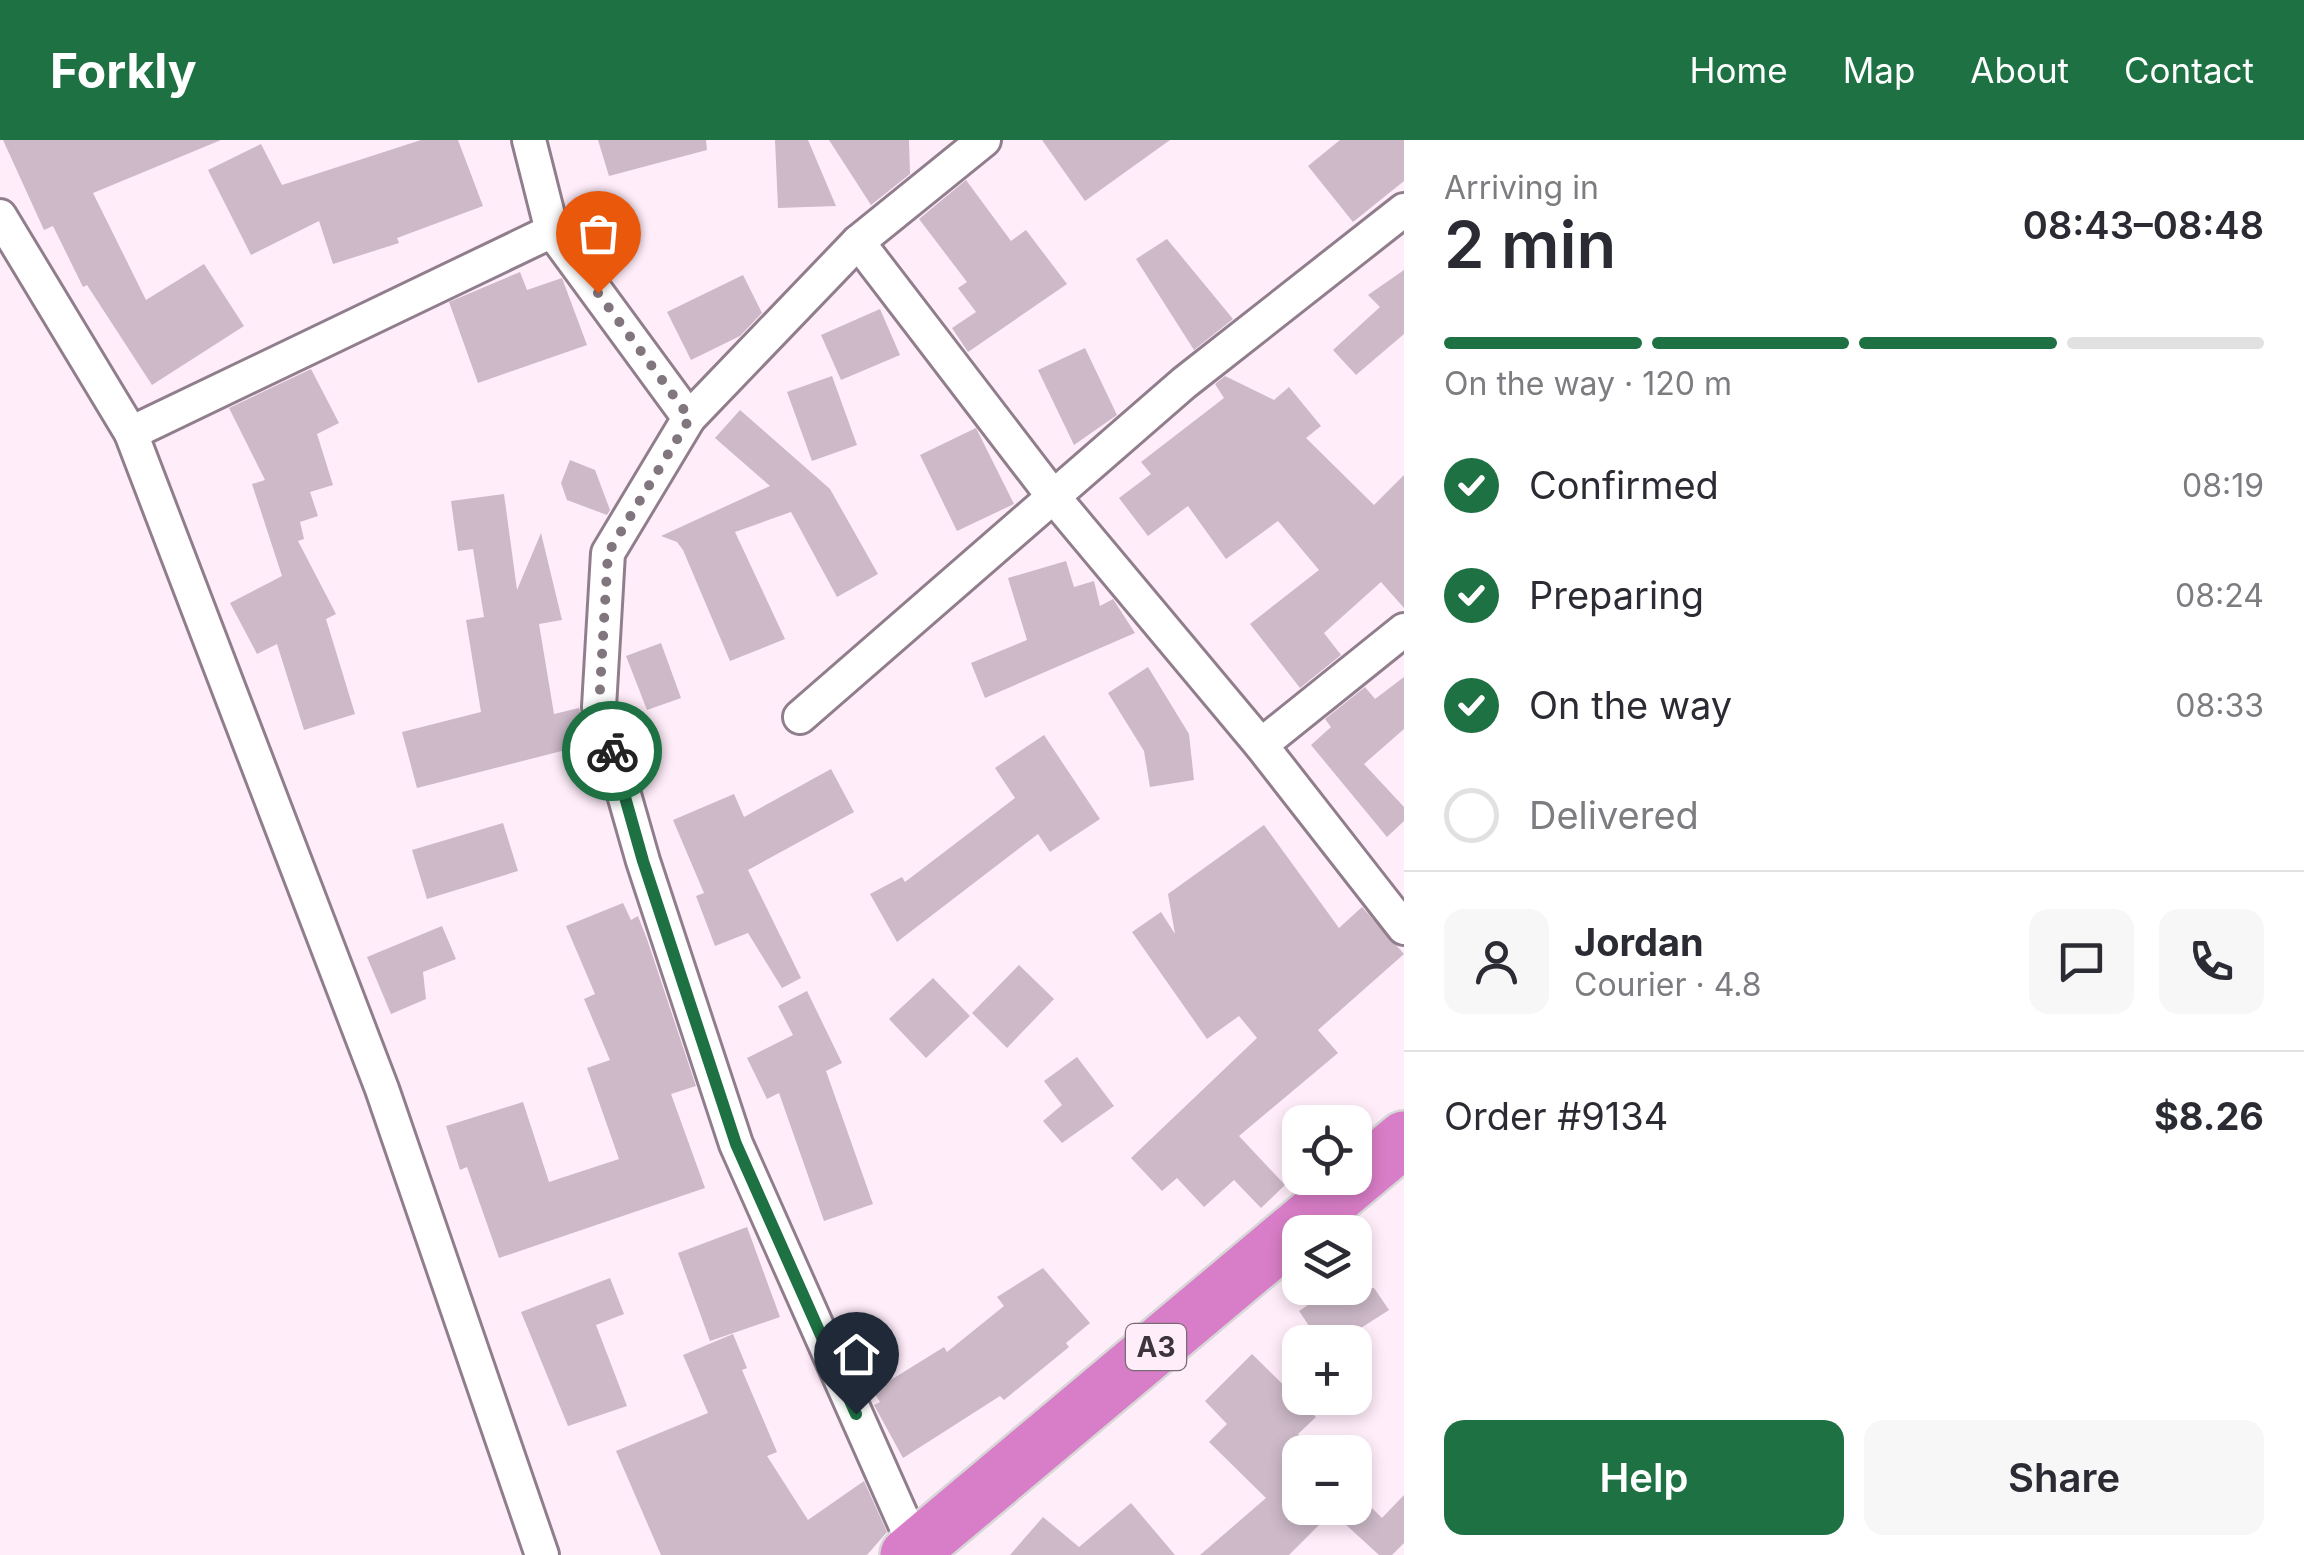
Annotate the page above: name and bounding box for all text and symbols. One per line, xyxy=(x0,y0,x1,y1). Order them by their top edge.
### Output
text: Forkly xyxy=(50,41,197,100)
text: Home xyxy=(1690,49,1788,91)
text: Map xyxy=(1843,49,1915,91)
text: About xyxy=(1970,49,2069,91)
text: Contact xyxy=(2124,49,2254,91)
text: Arriving in xyxy=(1444,168,1599,207)
pin xyxy=(556,191,641,294)
text: 08:43–08:48 xyxy=(2023,202,2264,248)
text: 2 min xyxy=(1444,205,1616,284)
icon: bag xyxy=(571,206,626,261)
text: On the way · 120 m xyxy=(1444,364,1732,403)
icon: check xyxy=(1444,458,1499,513)
text: Confirmed xyxy=(1529,462,1719,508)
text: 08:19 xyxy=(2182,466,2264,505)
icon: check xyxy=(1444,568,1499,623)
text: Preparing xyxy=(1529,572,1704,618)
text: 08:24 xyxy=(2175,576,2264,615)
icon: check xyxy=(1444,678,1499,733)
text: On the way xyxy=(1529,682,1732,728)
text: 08:33 xyxy=(2175,686,2264,725)
courier xyxy=(562,701,662,801)
icon: bike xyxy=(585,724,640,779)
text: Delivered xyxy=(1529,792,1699,838)
button: person xyxy=(1444,909,1549,1014)
button: chat xyxy=(2029,909,2134,1014)
button: phone xyxy=(2159,909,2264,1014)
text: Jordan xyxy=(1574,919,1704,965)
text: Courier · 4.8 xyxy=(1574,965,1762,1004)
text: Order #9134 xyxy=(1444,1093,1668,1139)
text: $8.26 xyxy=(2154,1093,2264,1139)
map controls xyxy=(1282,1105,1372,1525)
button: locate xyxy=(1282,1105,1372,1195)
button: layers xyxy=(1282,1215,1372,1305)
pin xyxy=(814,1312,899,1415)
road number: A3 xyxy=(1126,1324,1186,1370)
button: + xyxy=(1282,1325,1372,1415)
icon: home xyxy=(829,1327,884,1382)
button: Help xyxy=(1444,1420,1844,1535)
button: Share xyxy=(1864,1420,2264,1535)
button: − xyxy=(1282,1435,1372,1525)

